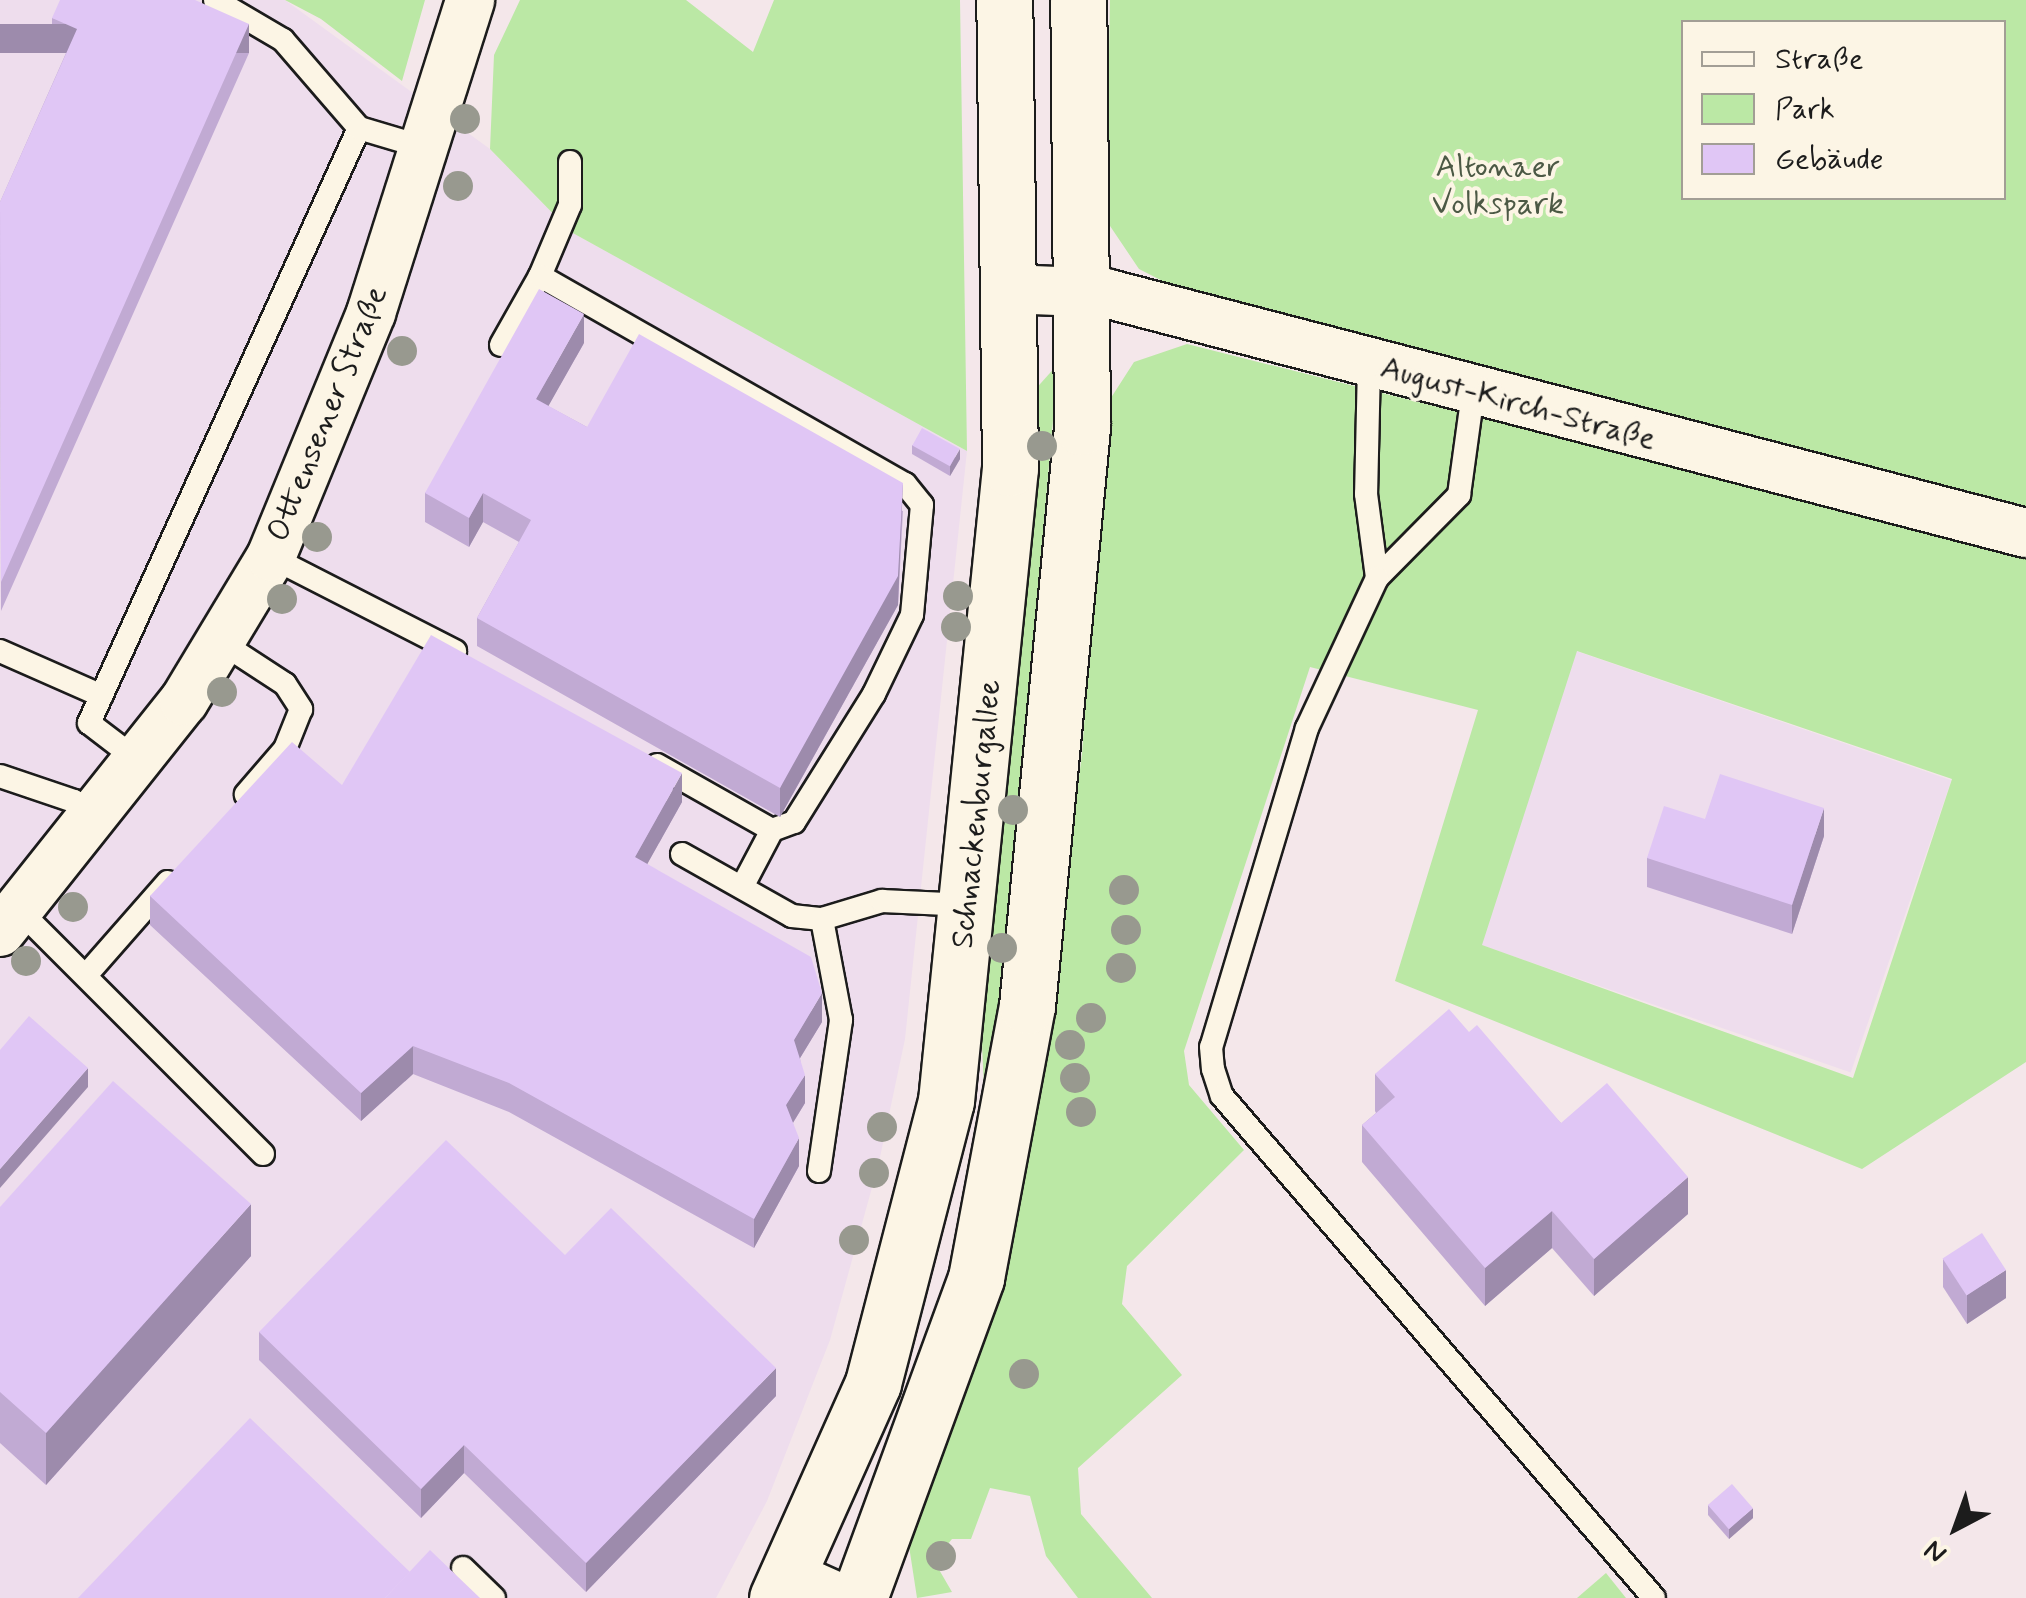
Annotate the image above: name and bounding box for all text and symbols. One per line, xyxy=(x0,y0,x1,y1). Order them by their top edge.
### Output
legend xyxy=(1681,20,2006,200)
text: Straße xyxy=(1775,40,1863,79)
text: Park xyxy=(1775,90,1835,129)
text: Gebäude xyxy=(1775,140,1883,179)
park label: Altonaer Volkspark xyxy=(1432,149,1564,224)
street label: Ottensener Straße xyxy=(259,281,397,547)
street label: August-Kirch-Straße xyxy=(1376,349,1660,459)
street label: Schnackenburgallee xyxy=(944,678,1010,950)
north arrow xyxy=(1906,1478,2006,1578)
text: N xyxy=(1917,1531,1955,1571)

